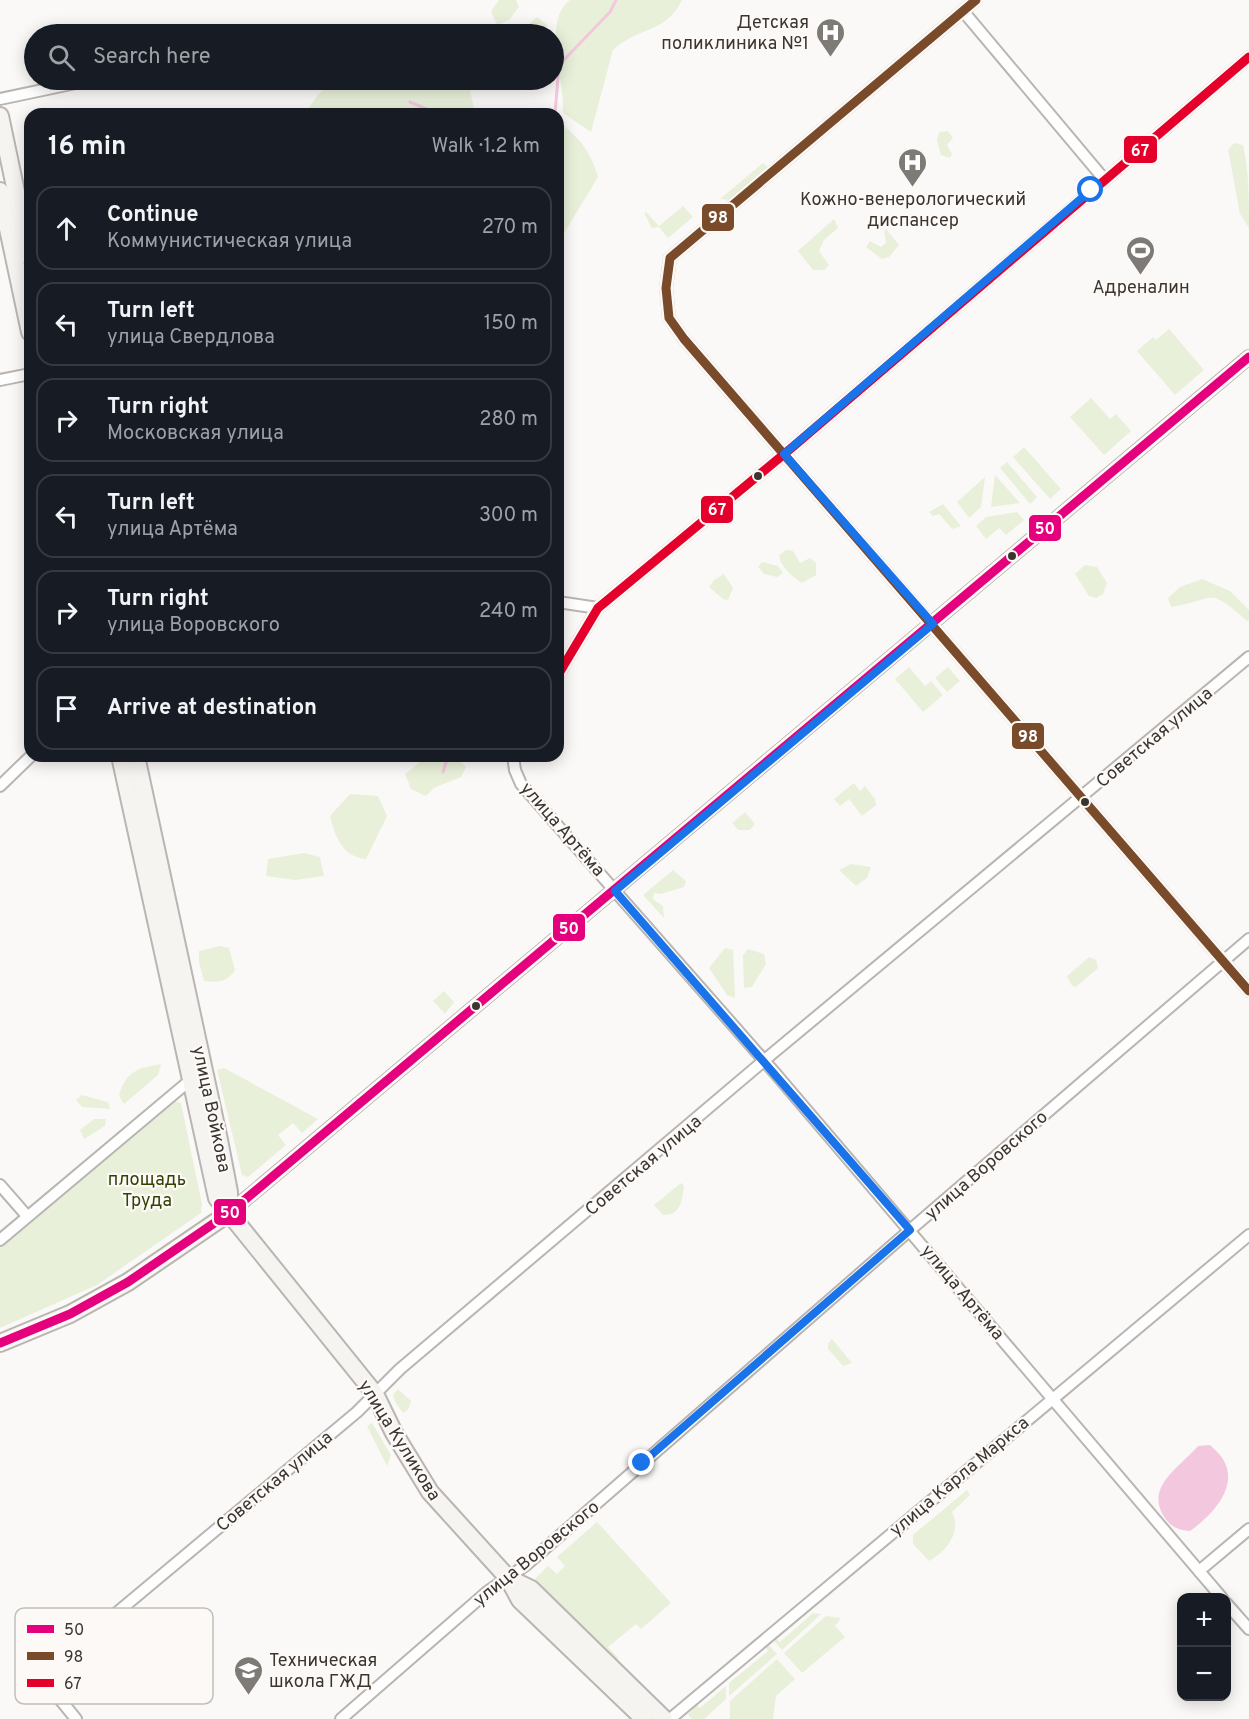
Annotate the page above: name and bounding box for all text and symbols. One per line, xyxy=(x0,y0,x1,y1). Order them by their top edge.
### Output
place label: Детская поликлиника №1 xyxy=(661,12,809,56)
hospital icon: Детская поликлиника №1 xyxy=(814,16,846,58)
search box xyxy=(24,24,564,90)
icon: search xyxy=(45,41,78,74)
text: Search here xyxy=(93,44,211,71)
text: 16 min xyxy=(48,131,126,164)
text: Walk · 1.2 km xyxy=(431,134,540,160)
line badge: 67 xyxy=(1123,135,1158,164)
text: 67 xyxy=(1131,142,1149,162)
hospital icon: Кожно-венерологический диспансер xyxy=(897,146,929,188)
route start xyxy=(1077,176,1103,202)
place label: Кожно-венерологический диспансер xyxy=(800,189,1026,233)
text: Continue xyxy=(107,202,198,229)
line badge: 98 xyxy=(701,203,735,232)
text: 98 xyxy=(708,209,728,229)
icon: ahead xyxy=(50,212,83,245)
text: 270 m xyxy=(482,215,538,241)
text: Коммунистическая улица xyxy=(107,229,352,255)
sports icon: Адреналин xyxy=(1125,234,1157,276)
place label: Адреналин xyxy=(1092,277,1190,300)
text: Turn left xyxy=(107,298,195,325)
icon: left xyxy=(50,308,83,341)
text: 150 m xyxy=(484,311,538,337)
text: улица Свердлова xyxy=(107,325,275,351)
text: Turn right xyxy=(107,394,209,421)
icon: right xyxy=(50,404,83,437)
text: 280 m xyxy=(479,407,538,433)
text: Московская улица xyxy=(107,421,284,447)
unlabelled marker xyxy=(752,470,764,482)
text: Turn left xyxy=(107,490,195,517)
line badge: 67 xyxy=(700,495,734,524)
icon: left xyxy=(50,500,83,533)
text: 67 xyxy=(708,501,726,521)
text: 300 m xyxy=(479,503,538,529)
line badge: 50 xyxy=(1028,514,1062,542)
text: улица Артёма xyxy=(107,517,238,543)
text: 50 xyxy=(1035,520,1055,540)
unlabelled marker xyxy=(1006,550,1018,562)
text: Turn right xyxy=(107,586,209,613)
icon: right xyxy=(50,596,83,629)
text: 240 m xyxy=(479,599,538,625)
text: улица Воровского xyxy=(107,613,280,639)
street label: Советская улица xyxy=(1092,683,1218,794)
icon: arrive xyxy=(50,692,83,725)
text: Arrive at destination xyxy=(107,695,317,722)
line badge: 98 xyxy=(1011,722,1045,750)
text: 98 xyxy=(1018,728,1038,748)
street label: улица Артёма xyxy=(515,778,609,882)
unlabelled marker xyxy=(1079,796,1091,808)
line badge: 50 xyxy=(552,913,586,942)
text: 50 xyxy=(559,920,579,940)
unlabelled marker xyxy=(470,1000,482,1012)
street label: улица Войкова xyxy=(186,1044,235,1175)
street label: улица Воровского xyxy=(921,1106,1053,1226)
street label: Советская улица xyxy=(581,1111,707,1222)
park label: площадь Труда xyxy=(108,1169,186,1213)
line badge: 50 xyxy=(213,1198,247,1226)
text: 50 xyxy=(220,1204,240,1224)
street label: улица Артёма xyxy=(915,1240,1008,1345)
street label: улица Куликова xyxy=(352,1376,445,1505)
street label: улица Карла Маркса xyxy=(886,1412,1034,1542)
street label: Советская улица xyxy=(212,1427,338,1538)
route end xyxy=(628,1449,654,1475)
street label: улица Воровского xyxy=(469,1496,605,1612)
map controls xyxy=(1177,1593,1231,1701)
button: + xyxy=(1177,1593,1231,1647)
legend xyxy=(15,1608,213,1704)
text: 50 xyxy=(64,1621,84,1641)
button: − xyxy=(1177,1647,1231,1701)
text: 98 xyxy=(64,1648,83,1668)
place label: Техническая школа ГЖД xyxy=(269,1650,377,1694)
school or university icon: Техническая школа ГЖД xyxy=(232,1654,264,1696)
text: 67 xyxy=(64,1675,82,1695)

